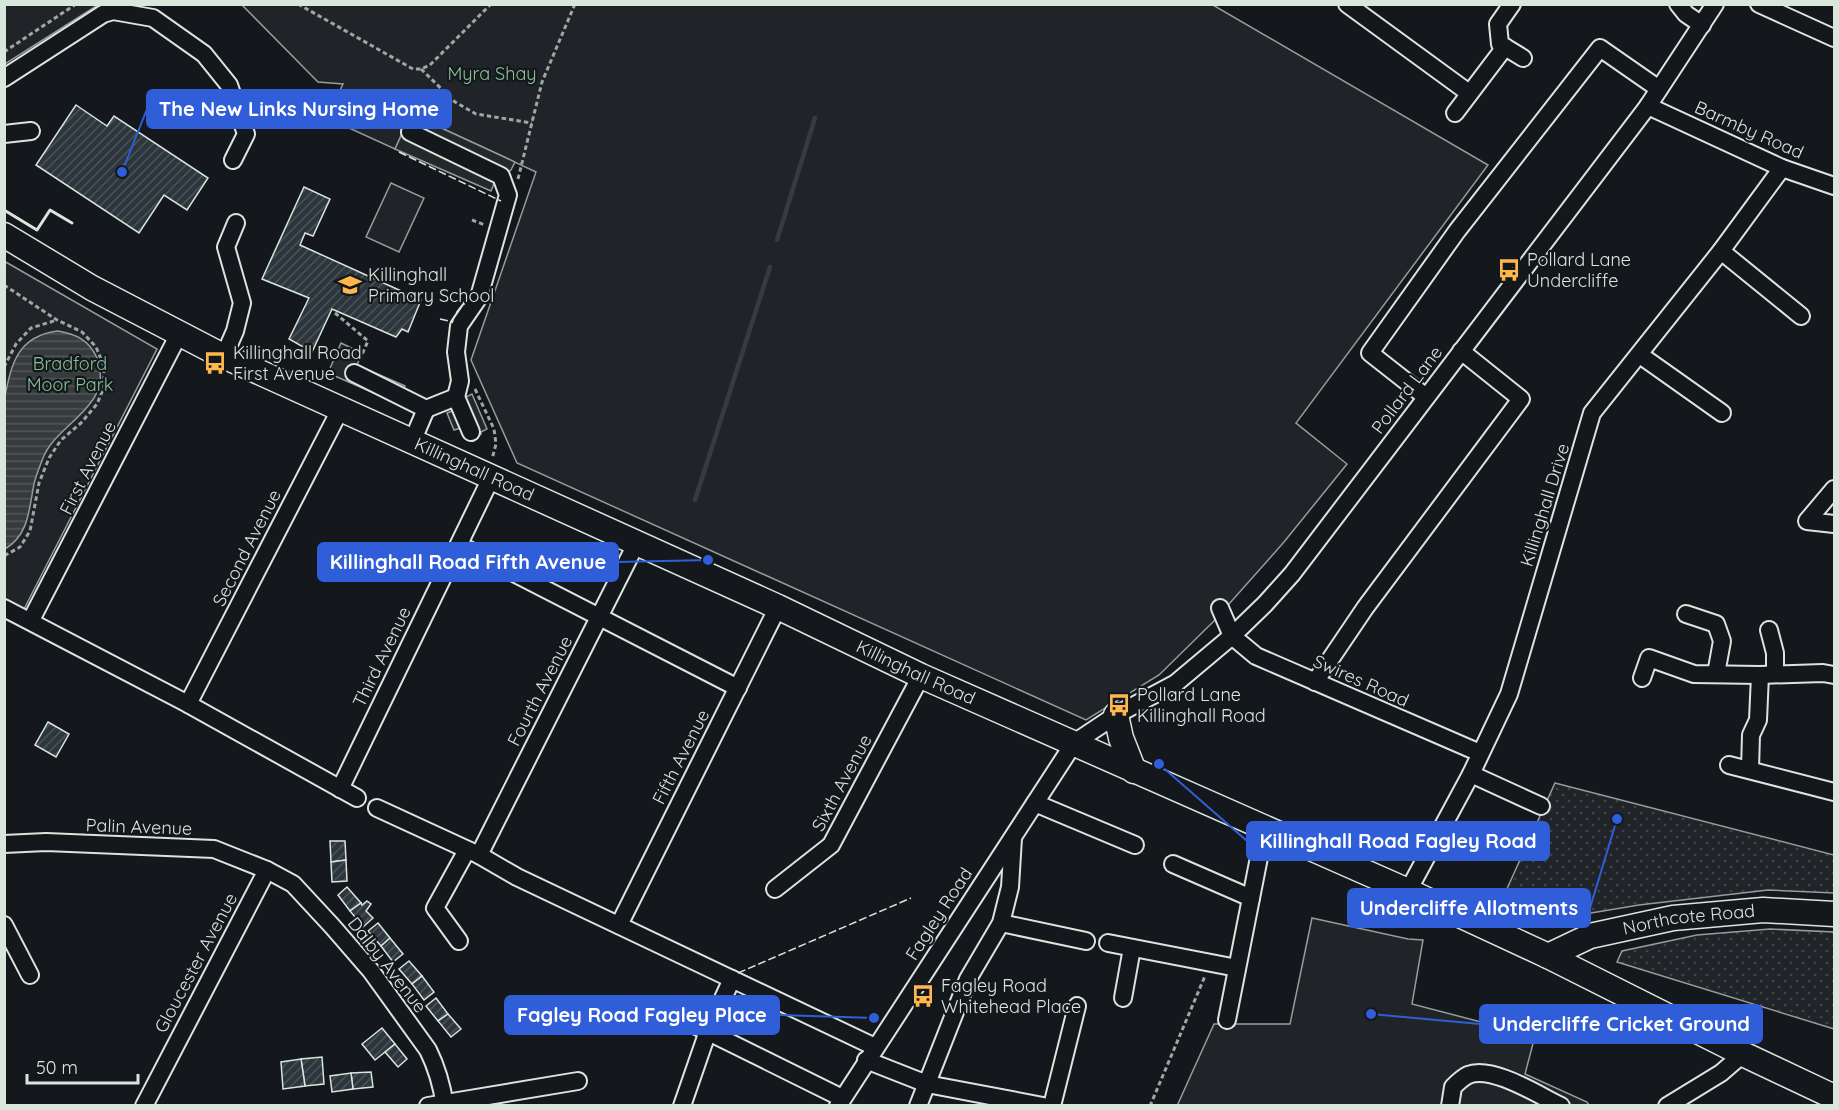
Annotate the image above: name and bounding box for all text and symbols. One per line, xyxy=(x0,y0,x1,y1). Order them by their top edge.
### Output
park label: Myra Shay xyxy=(447,62,537,85)
callout: The New Links Nursing Home xyxy=(147,90,451,128)
street label: Barmby Road xyxy=(1691,95,1807,164)
text: The New Links Nursing Home xyxy=(159,96,439,121)
place label: Pollard Lane Undercliffe xyxy=(1527,248,1631,292)
bus stop icon: Pollard Lane Undercliffe xyxy=(1496,257,1522,283)
place label: Killinghall Primary School xyxy=(368,263,494,307)
school or university icon: Killinghall Primary School xyxy=(337,272,363,298)
place label: Killinghall Road First Avenue xyxy=(233,341,362,385)
street label: Pollard Lane xyxy=(1366,341,1447,438)
bus stop icon: Killinghall Road First Avenue xyxy=(202,350,228,376)
park label: Bradford Moor Park xyxy=(27,352,113,396)
street label: First Avenue xyxy=(54,417,121,518)
street label: Killinghall Road xyxy=(411,432,538,506)
street label: Killinghall Drive xyxy=(1515,441,1574,569)
street label: Second Avenue xyxy=(207,485,286,610)
callout: Killinghall Road Fifth Avenue xyxy=(318,543,618,581)
text: Killinghall Road Fifth Avenue xyxy=(330,549,606,574)
street label: Third Avenue xyxy=(347,603,416,711)
street label: Fourth Avenue xyxy=(502,632,577,750)
street label: Killinghall Road xyxy=(853,634,979,710)
street label: Swires Road xyxy=(1310,649,1413,712)
place label: Pollard Lane Killinghall Road xyxy=(1137,683,1266,727)
bus stop icon: Pollard Lane Killinghall Road xyxy=(1106,692,1132,718)
street label: Fifth Avenue xyxy=(647,705,714,808)
street label: Sixth Avenue xyxy=(806,730,877,835)
street label: Palin Avenue xyxy=(85,813,193,840)
callout: Killinghall Road Fagley Road xyxy=(1247,822,1549,860)
text: Killinghall Road Fagley Road xyxy=(1259,828,1537,853)
street label: Fagley Road xyxy=(900,863,977,964)
street label: Gloucester Avenue xyxy=(149,889,242,1037)
callout: Undercliffe Allotments xyxy=(1348,889,1590,927)
text: Undercliffe Allotments xyxy=(1360,895,1578,920)
street label: Northcote Road xyxy=(1621,899,1756,940)
street label: Dalby Avenue xyxy=(343,912,432,1017)
place label: Fagley Road Whitehead Place xyxy=(941,974,1081,1018)
bus stop icon: Fagley Road Whitehead Place xyxy=(910,983,936,1009)
callout: Fagley Road Fagley Place xyxy=(505,996,779,1034)
text: Fagley Road Fagley Place xyxy=(517,1002,767,1027)
callout: Undercliffe Cricket Ground xyxy=(1480,1005,1762,1043)
text: Undercliffe Cricket Ground xyxy=(1492,1011,1750,1036)
scale bar xyxy=(27,1047,138,1085)
text: 50 m xyxy=(36,1056,78,1079)

